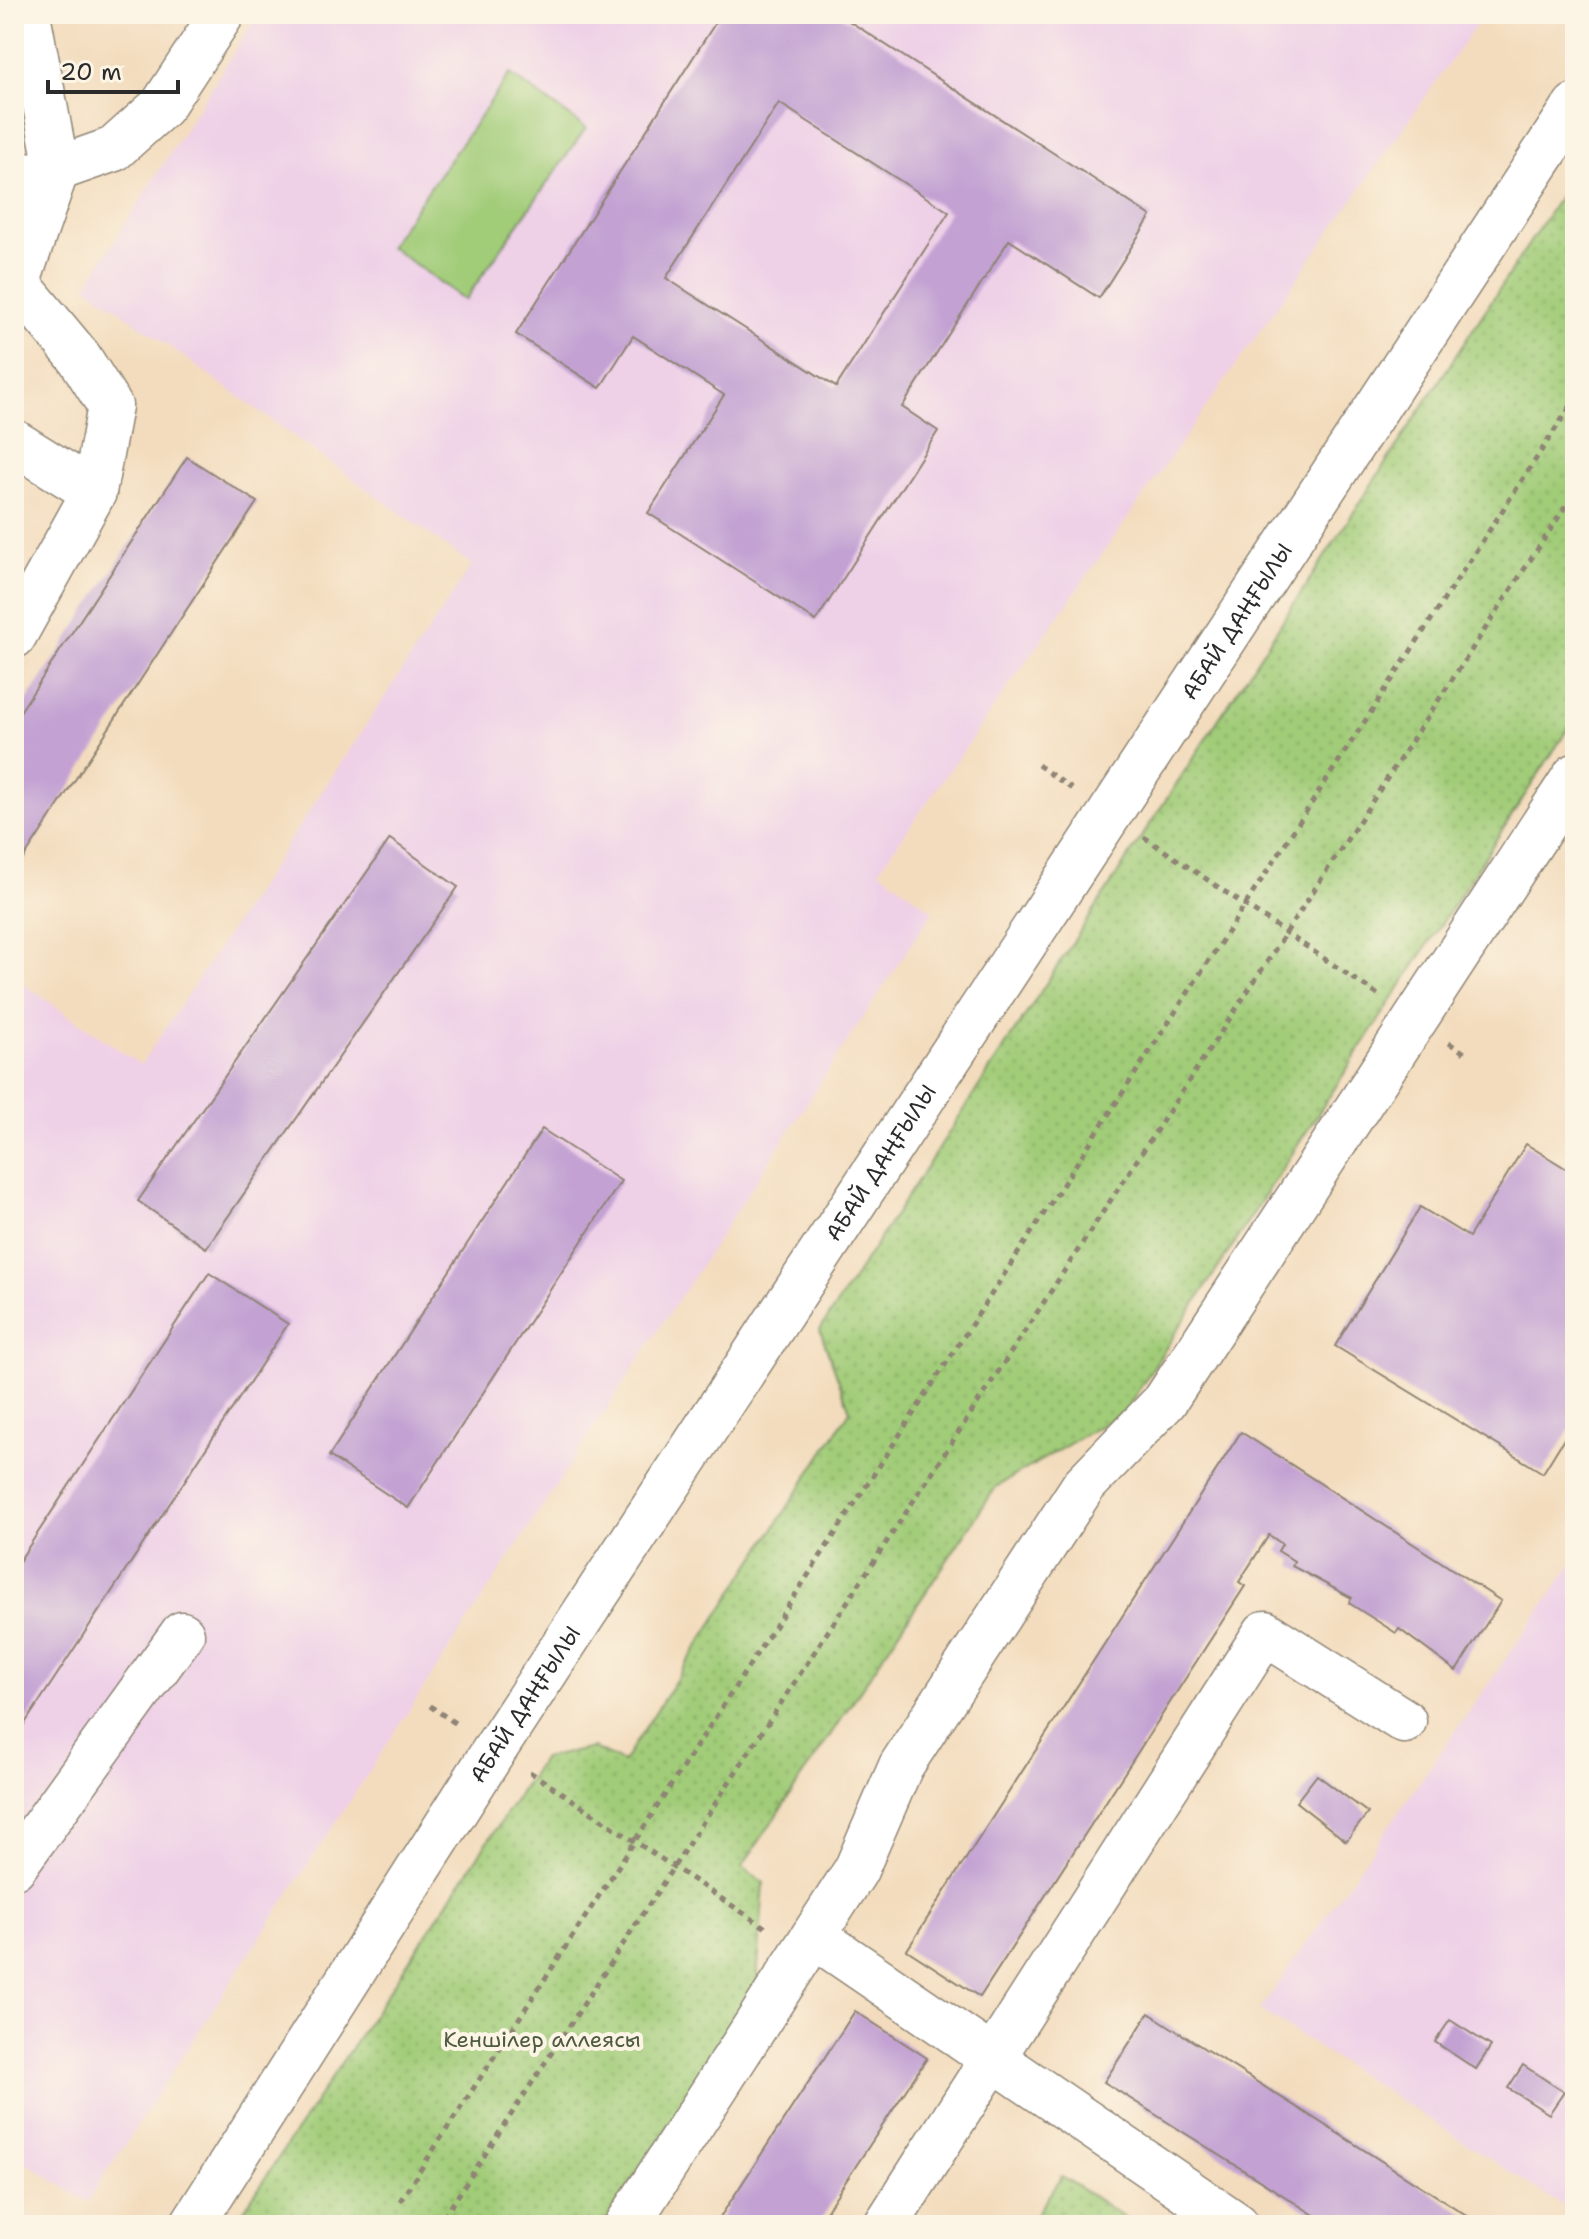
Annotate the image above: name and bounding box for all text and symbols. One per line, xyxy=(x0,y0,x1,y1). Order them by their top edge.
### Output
scale bar xyxy=(48,44,178,94)
text: 20 m xyxy=(60,56,122,88)
street label: АБАЙ ДАҢҒЫЛЫ xyxy=(1174,537,1298,705)
street label: АБАЙ ДАҢҒЫЛЫ xyxy=(818,1079,942,1246)
street label: АБАЙ ДАҢҒЫЛЫ xyxy=(463,1620,587,1788)
park label: Кеншілер аллеясы xyxy=(443,2025,641,2054)

